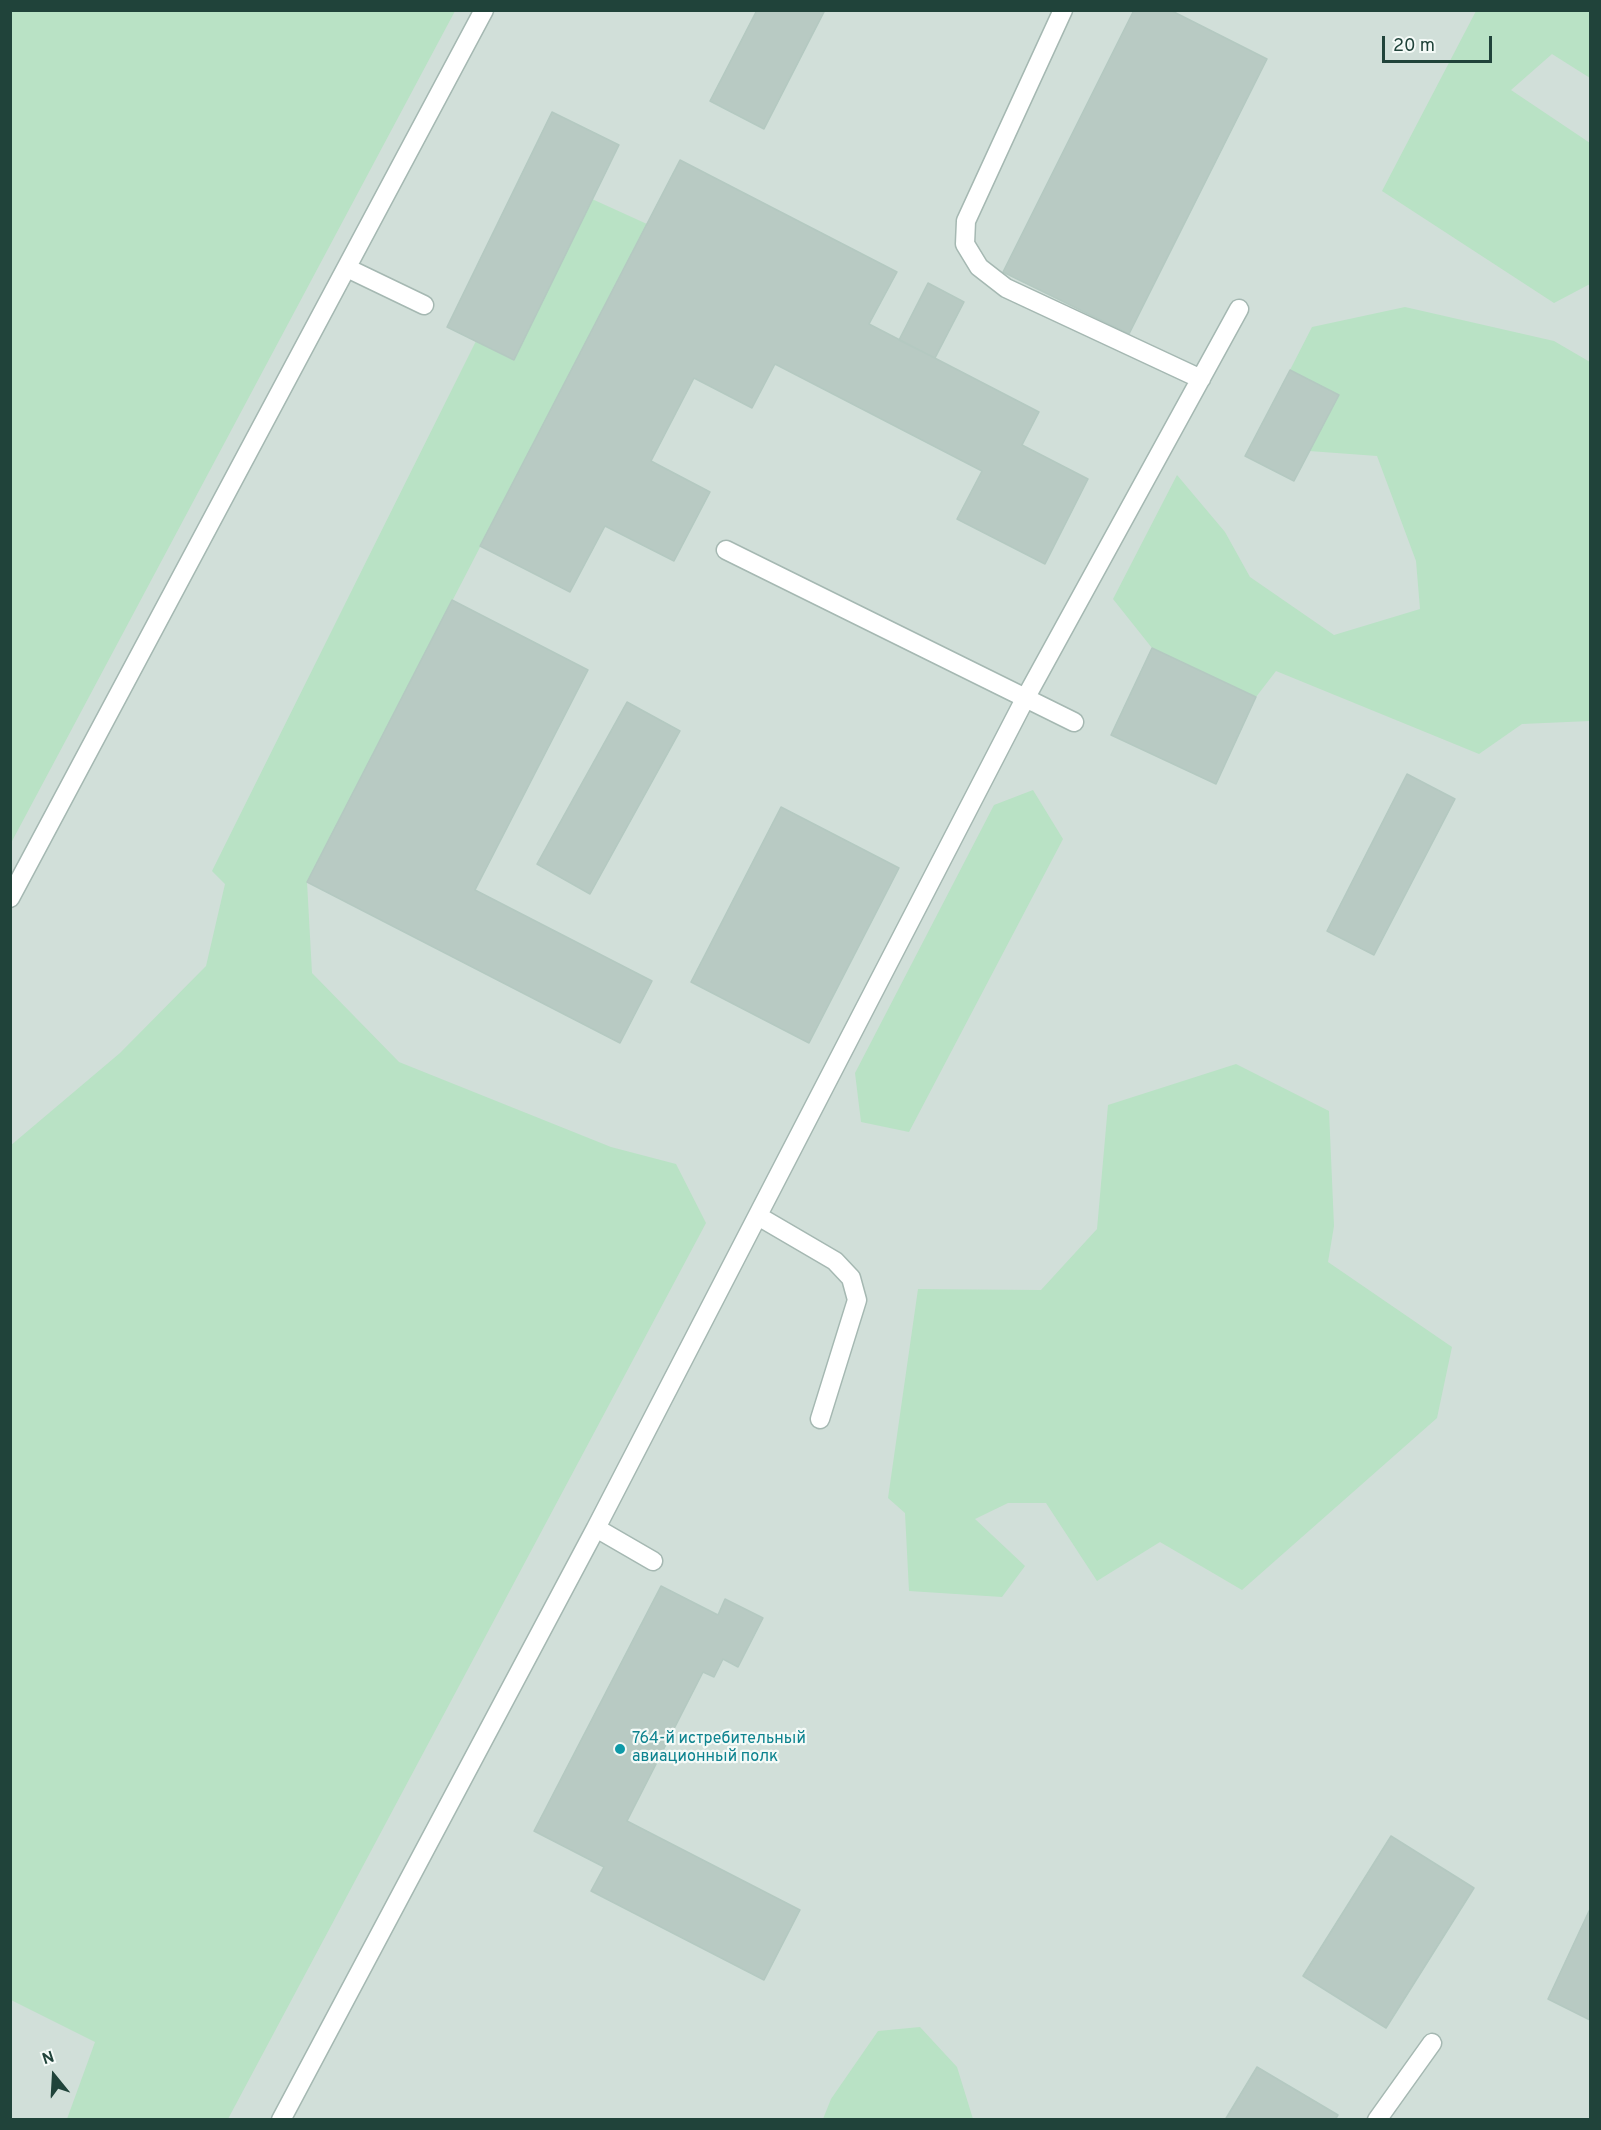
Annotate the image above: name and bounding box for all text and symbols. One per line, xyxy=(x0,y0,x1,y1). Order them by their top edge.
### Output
scale bar xyxy=(1385,24,1494,62)
text: 20 m xyxy=(1393,35,1435,58)
place label: 764-й истребительный авиационный полк xyxy=(632,1730,806,1768)
marker: 764-й истребительный авиационный полк xyxy=(613,1742,627,1756)
north arrow xyxy=(24,2046,84,2106)
text: N xyxy=(40,2048,57,2070)

